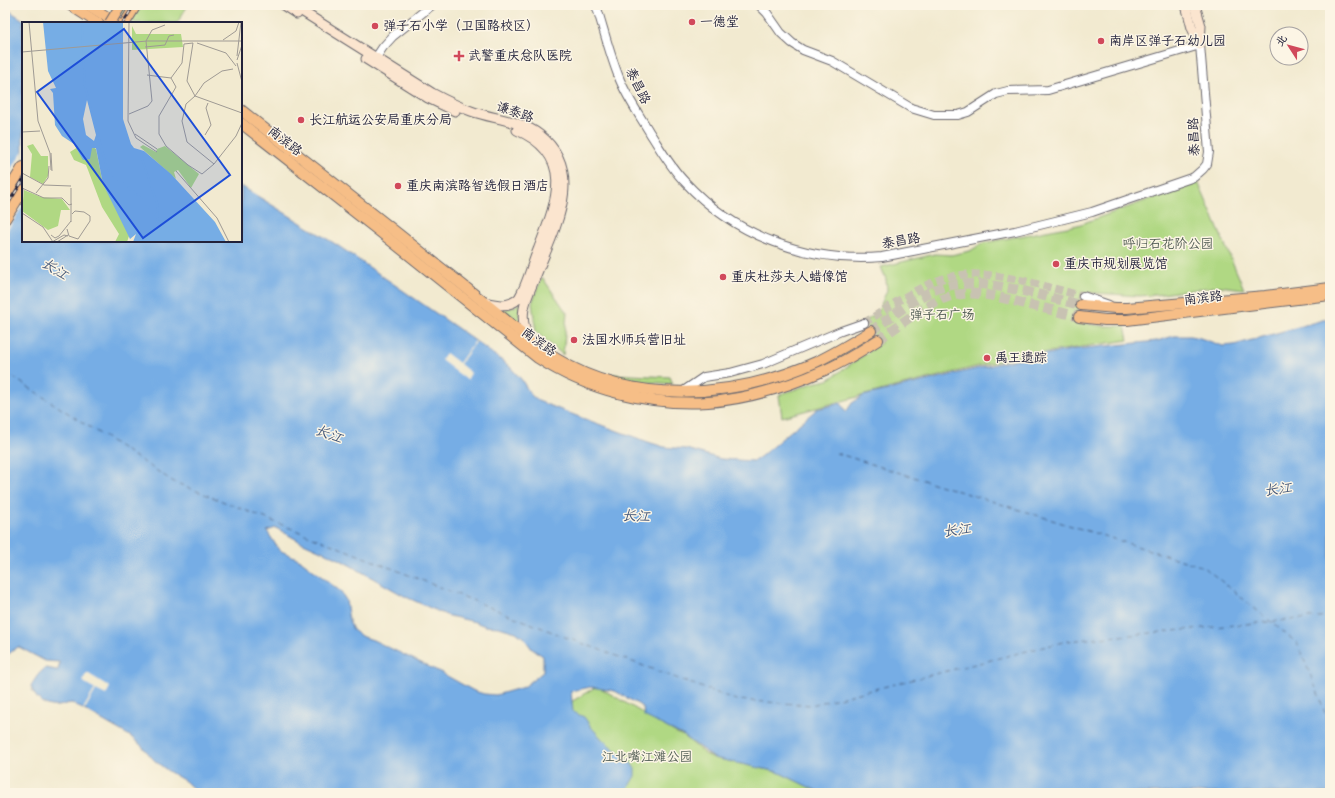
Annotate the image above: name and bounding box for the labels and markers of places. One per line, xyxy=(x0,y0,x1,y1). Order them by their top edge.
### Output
place label: 一德堂 xyxy=(700,14,739,30)
marker: 一德堂 xyxy=(687,17,697,27)
place label: 弹子石小学（卫国路校区） xyxy=(383,18,539,34)
marker: 弹子石小学（卫国路校区） xyxy=(370,21,380,31)
place label: 南岸区弹子石幼儿园 xyxy=(1109,33,1226,49)
marker: 南岸区弹子石幼儿园 xyxy=(1096,36,1106,46)
place label: 武警重庆总队医院 xyxy=(468,48,572,64)
marker: 武警重庆总队医院 xyxy=(453,50,465,62)
place label: 长江航运公安局重庆分局 xyxy=(309,112,452,128)
marker: 长江航运公安局重庆分局 xyxy=(296,115,306,125)
place label: 重庆南滨路智选假日酒店 xyxy=(406,178,549,194)
marker: 重庆南滨路智选假日酒店 xyxy=(393,181,403,191)
place label: 重庆市规划展览馆 xyxy=(1064,256,1168,272)
marker: 重庆市规划展览馆 xyxy=(1051,259,1061,269)
place label: 重庆杜莎夫人蜡像馆 xyxy=(731,269,848,285)
marker: 重庆杜莎夫人蜡像馆 xyxy=(718,272,728,282)
place label: 法国水师兵营旧址 xyxy=(582,332,686,348)
marker: 法国水师兵营旧址 xyxy=(569,335,579,345)
place label: 禹王遗踪 xyxy=(995,350,1047,366)
marker: 禹王遗踪 xyxy=(982,353,992,363)

